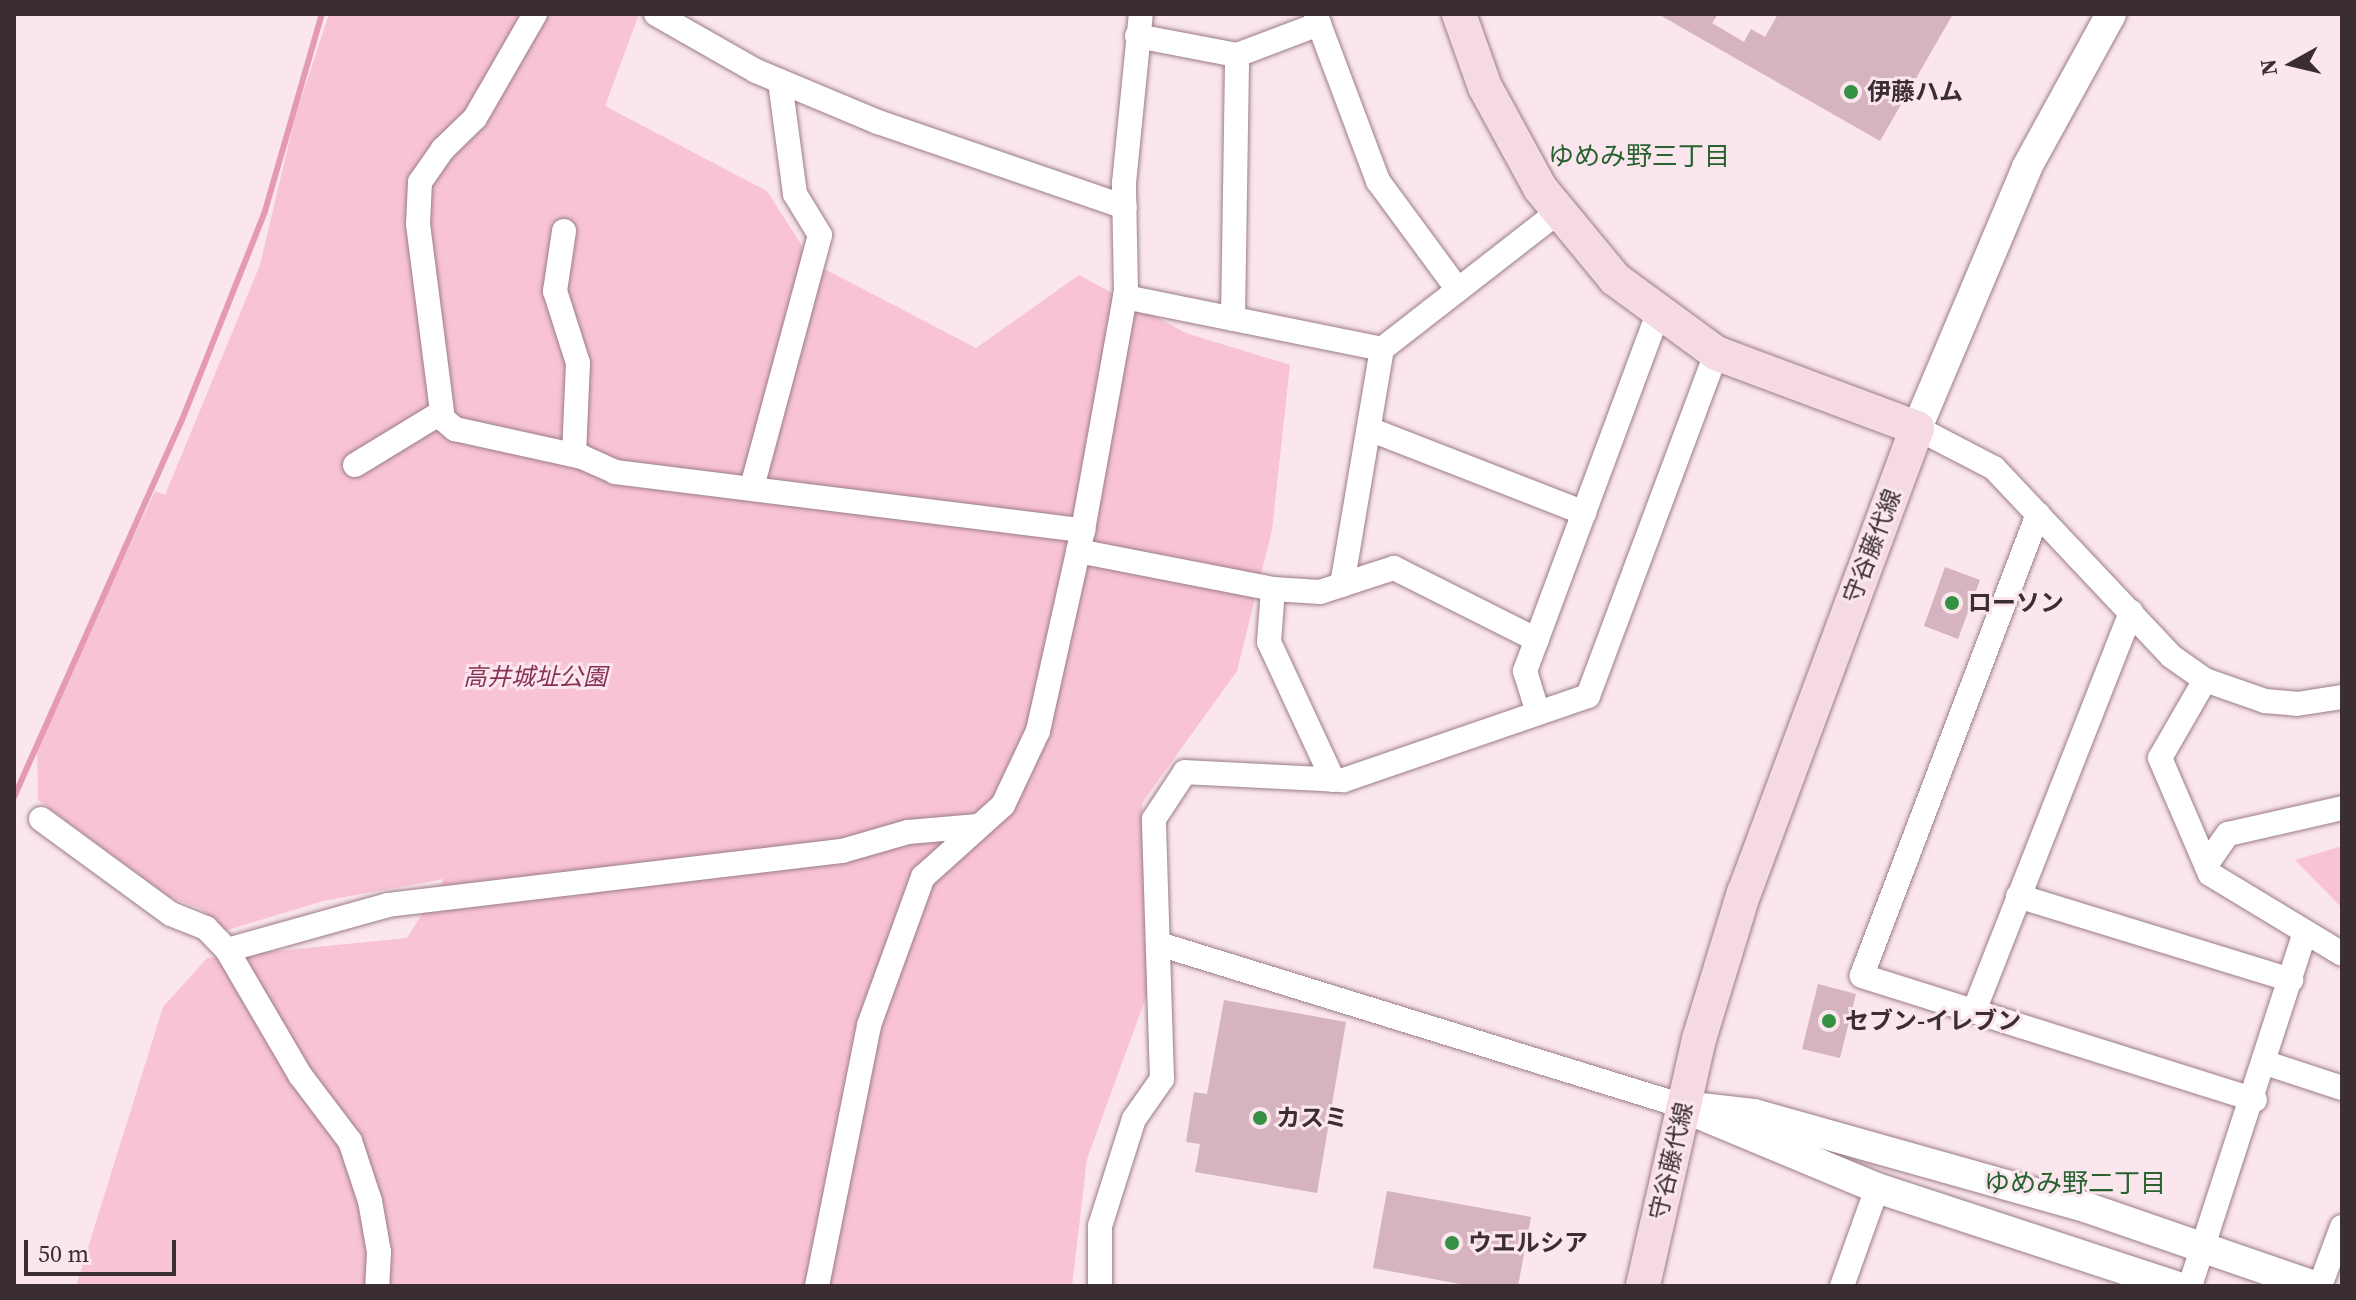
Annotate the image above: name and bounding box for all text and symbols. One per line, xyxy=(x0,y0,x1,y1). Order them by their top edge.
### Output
north arrow xyxy=(2252,24,2332,104)
text: N xyxy=(2252,57,2284,77)
place label: 伊藤ハム xyxy=(1867,78,1963,106)
marker: 伊藤ハム xyxy=(1842,83,1860,101)
district label: ゆめみ野三丁目 xyxy=(1548,141,1730,173)
street label: 守谷藤代線 xyxy=(1837,485,1907,607)
place label: ローソン xyxy=(1968,589,2064,617)
marker: ローソン xyxy=(1943,594,1961,612)
park label: 高井城址公園 xyxy=(463,663,607,691)
place label: セブン-イレブン xyxy=(1845,1007,2021,1035)
marker: セブン-イレブン xyxy=(1820,1012,1838,1030)
street label: 守谷藤代線 xyxy=(1643,1099,1699,1223)
place label: カスミ xyxy=(1276,1104,1348,1132)
marker: カスミ xyxy=(1251,1109,1269,1127)
district label: ゆめみ野二丁目 xyxy=(1984,1168,2166,1200)
scale bar xyxy=(28,1224,180,1274)
place label: ウエルシア xyxy=(1468,1229,1588,1257)
marker: ウエルシア xyxy=(1443,1234,1461,1252)
text: 50 m xyxy=(38,1237,89,1270)

